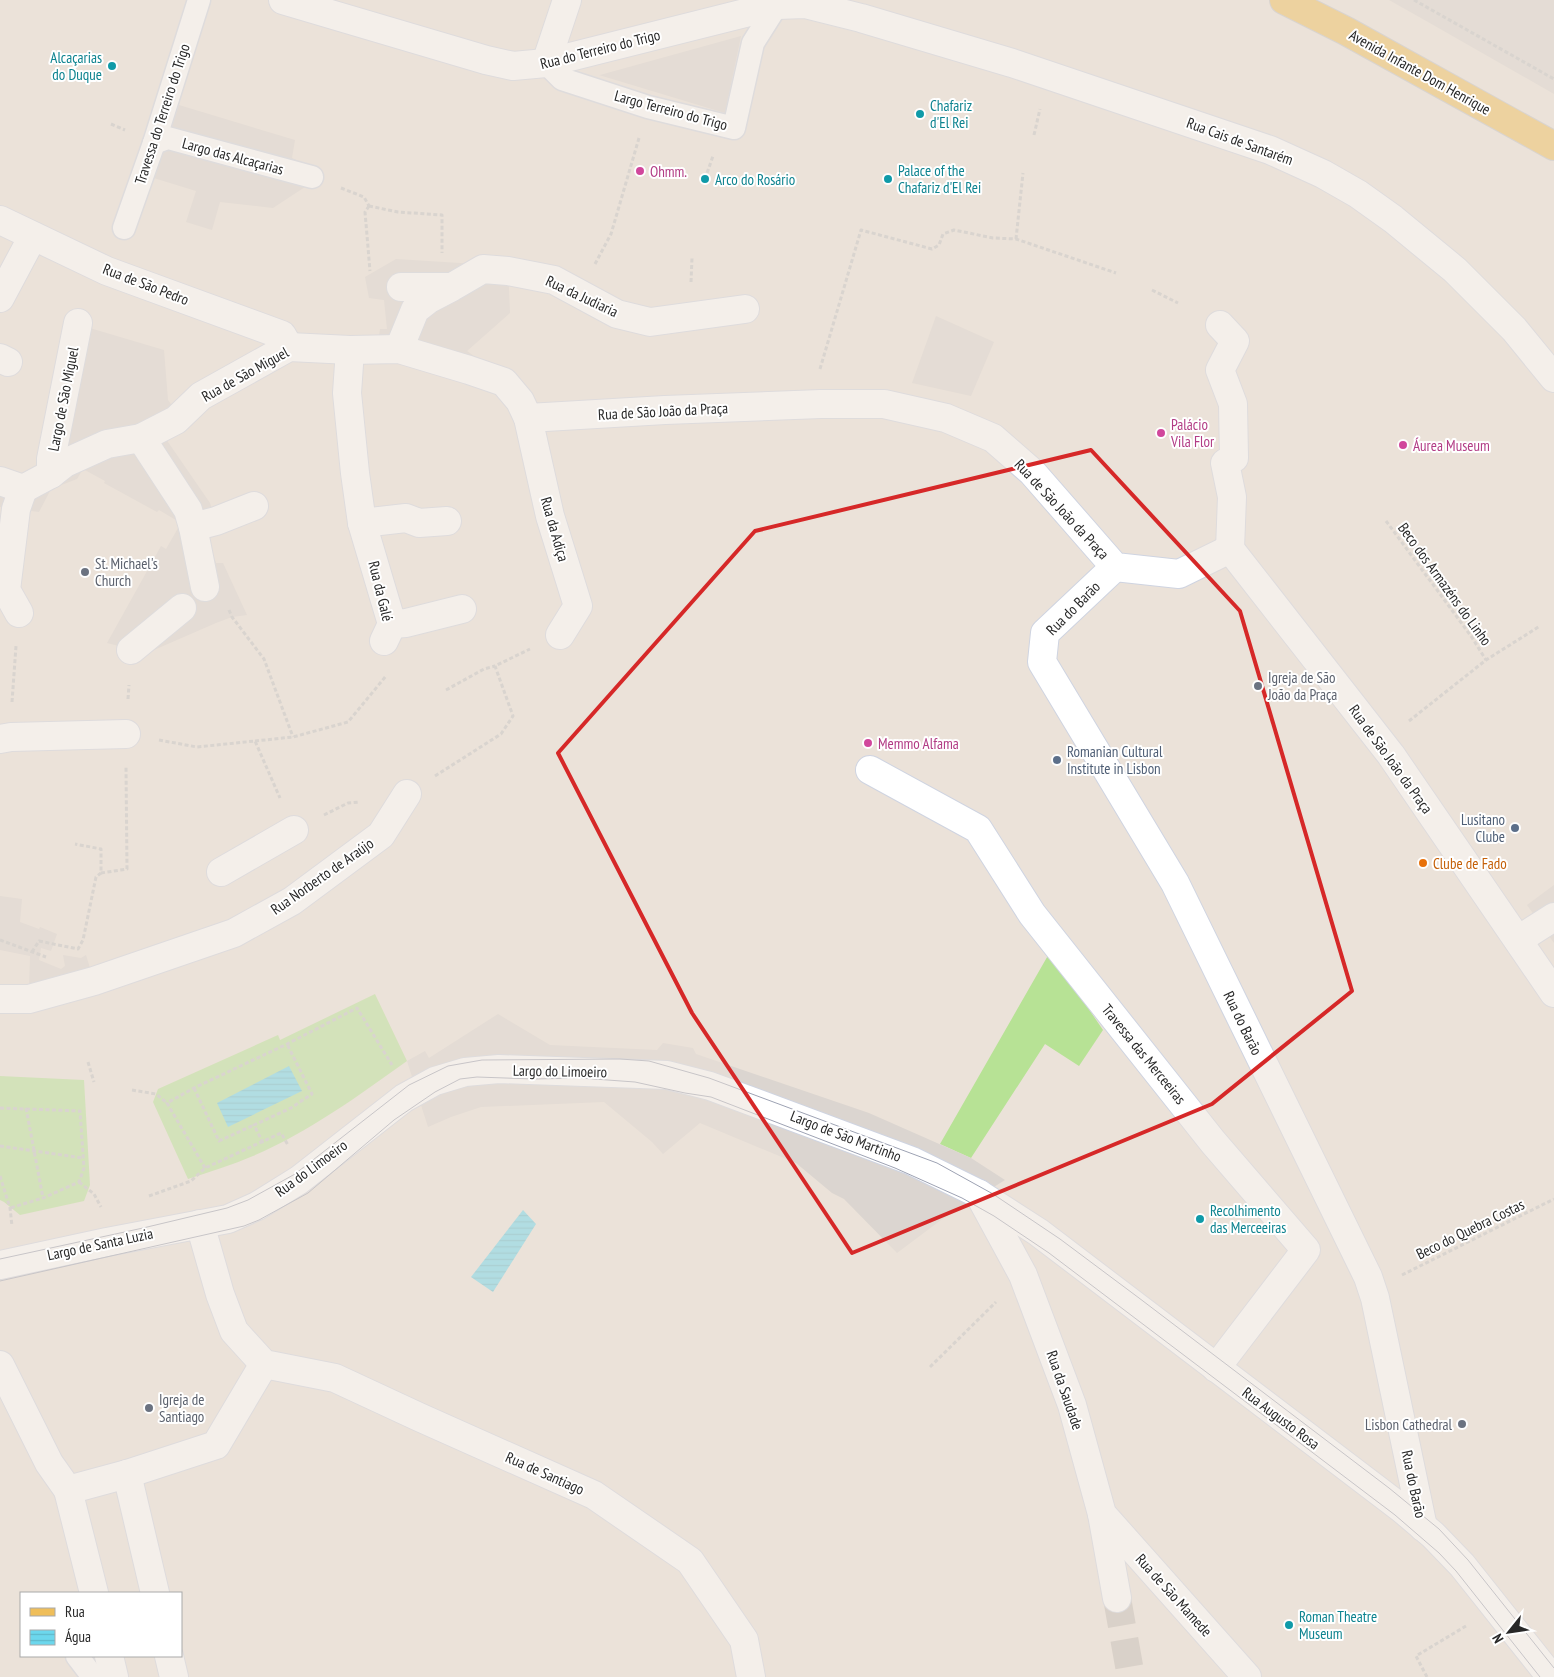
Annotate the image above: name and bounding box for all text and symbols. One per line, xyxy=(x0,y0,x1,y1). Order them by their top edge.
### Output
street label: Rua do Terreiro do Trigo xyxy=(538,25,662,73)
street label: Avenida Infante Dom Henrique xyxy=(1346,25,1494,119)
street label: Travessa do Terreiro do Trigo xyxy=(130,41,194,187)
place label: Alcaçarias do Duque xyxy=(50,48,102,84)
marker: Alcaçarias do Duque xyxy=(106,60,118,72)
street label: Largo Terreiro do Trigo xyxy=(612,86,730,134)
place label: Chafariz d'El Rei xyxy=(930,96,972,132)
marker: Chafariz d'El Rei xyxy=(914,108,926,120)
street label: Rua Cais de Santarém xyxy=(1184,113,1296,169)
street label: Largo das Alcaçarias xyxy=(180,133,286,179)
place label: Palace of the Chafariz d'El Rei xyxy=(898,161,981,197)
place label: Ohmm. xyxy=(650,162,687,181)
marker: Ohmm. xyxy=(634,165,646,177)
place label: Arco do Rosário xyxy=(715,170,795,189)
marker: Arco do Rosário xyxy=(699,173,711,185)
marker: Palace of the Chafariz d'El Rei xyxy=(882,173,894,185)
street label: Rua de São Pedro xyxy=(100,259,192,309)
street label: Rua da Judiaria xyxy=(543,271,621,321)
street label: Rua de São Miguel xyxy=(198,342,292,406)
street label: Largo de São Miguel xyxy=(44,345,83,453)
street label: Rua de São João da Praça xyxy=(598,398,728,424)
place label: Palácio Vila Flor xyxy=(1170,415,1215,451)
marker: Palácio Vila Flor xyxy=(1155,427,1167,439)
place label: Áurea Museum xyxy=(1413,436,1490,455)
marker: Áurea Museum xyxy=(1397,439,1409,451)
street label: Rua de São João da Praça xyxy=(1011,455,1113,563)
street label: Rua da Adiça xyxy=(537,494,573,564)
street label: Beco dos Armazéns do Linho xyxy=(1394,519,1496,649)
place label: St. Michael's Church xyxy=(95,554,158,590)
street label: Rua da Galé xyxy=(364,559,398,623)
marker: St. Michael's Church xyxy=(79,566,91,578)
street label: Rua do Barão xyxy=(1042,577,1104,639)
place label: Igreja de São João da Praça xyxy=(1267,668,1337,704)
marker: Igreja de São João da Praça xyxy=(1252,680,1264,692)
street label: Rua de São João da Praça xyxy=(1345,701,1437,817)
place label: Memmo Alfama xyxy=(878,734,959,753)
marker: Memmo Alfama xyxy=(862,737,874,749)
place label: Romanian Cultural Institute in Lisbon xyxy=(1067,742,1163,778)
marker: Romanian Cultural Institute in Lisbon xyxy=(1051,754,1063,766)
place label: Lusitano Clube xyxy=(1461,810,1505,846)
marker: Lusitano Clube xyxy=(1509,822,1521,834)
street label: Rua Norberto de Araújo xyxy=(267,833,377,919)
place label: Clube de Fado xyxy=(1433,854,1507,873)
marker: Clube de Fado xyxy=(1417,857,1429,869)
street label: Rua do Barão xyxy=(1219,988,1267,1058)
street label: Travessa das Merceeiras xyxy=(1098,1000,1190,1108)
street label: Largo do Limoeiro xyxy=(513,1061,607,1081)
street label: Largo de São Martinho xyxy=(788,1106,904,1166)
street label: Rua do Limoeiro xyxy=(271,1135,351,1201)
street label: Beco do Quebra Costas xyxy=(1413,1195,1527,1263)
place label: Recolhimento das Merceeiras xyxy=(1210,1201,1286,1237)
marker: Recolhimento das Merceeiras xyxy=(1194,1213,1206,1225)
street label: Largo de Santa Luzia xyxy=(45,1224,155,1264)
street label: Rua da Saudade xyxy=(1043,1348,1087,1432)
street label: Rua Augusto Rosa xyxy=(1239,1383,1323,1453)
place label: Igreja de Santiago xyxy=(159,1390,204,1426)
marker: Igreja de Santiago xyxy=(143,1402,155,1414)
place label: Lisbon Cathedral xyxy=(1365,1415,1452,1434)
marker: Lisbon Cathedral xyxy=(1456,1418,1468,1430)
street label: Rua de Santiago xyxy=(503,1447,587,1499)
street label: Rua do Barão xyxy=(1398,1448,1430,1520)
street label: Rua de São Mamede xyxy=(1132,1550,1216,1640)
legend xyxy=(20,1592,182,1657)
text: Rua xyxy=(65,1602,85,1621)
place label: Roman Theatre Museum xyxy=(1299,1607,1377,1643)
north arrow xyxy=(1484,1607,1534,1657)
marker: Roman Theatre Museum xyxy=(1283,1619,1295,1631)
text: Água xyxy=(65,1627,91,1646)
text: N xyxy=(1488,1631,1507,1646)

